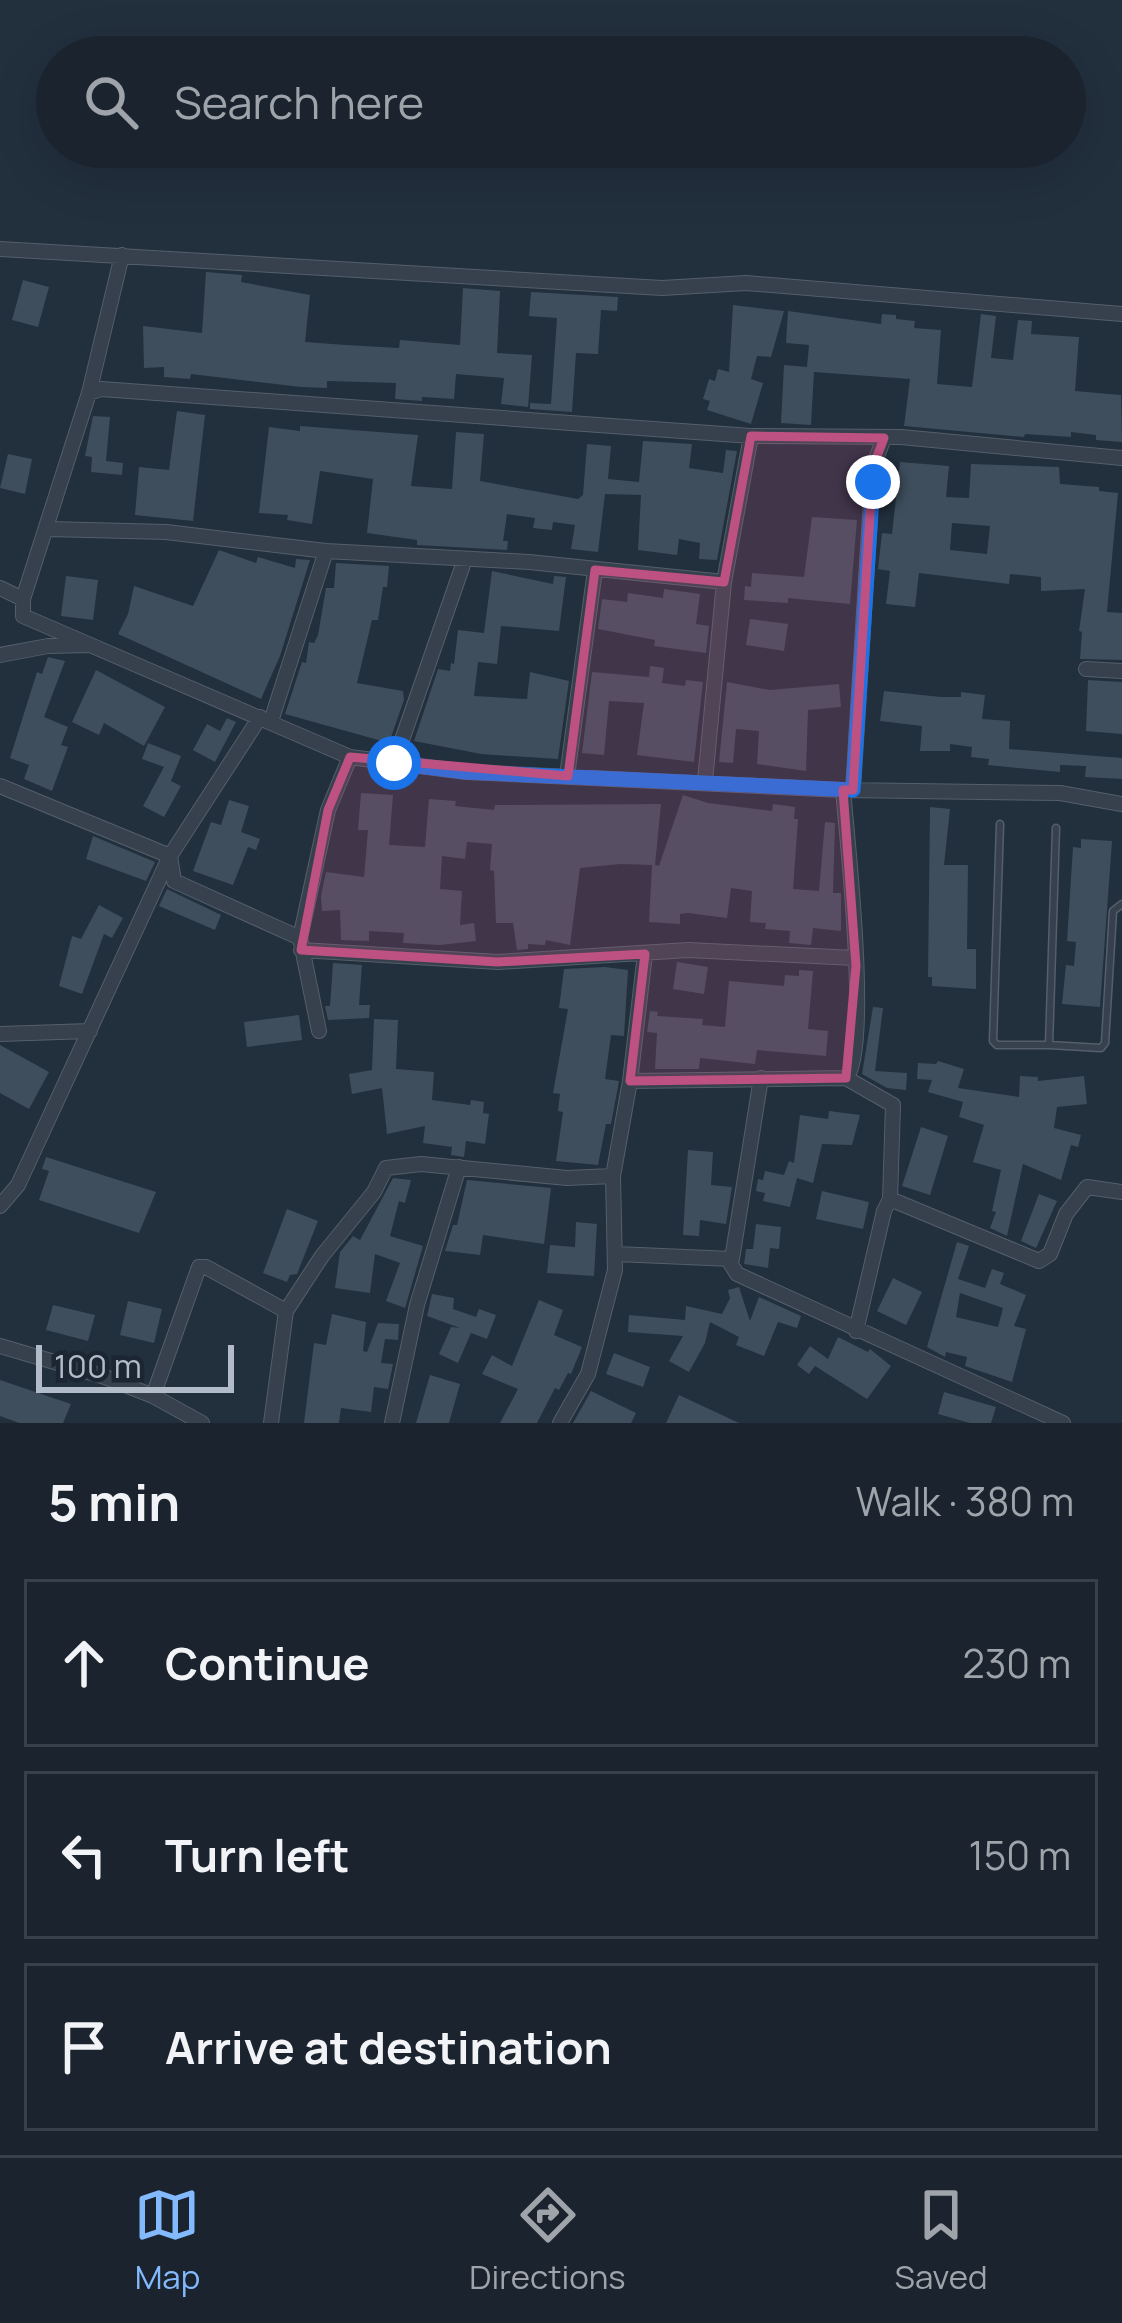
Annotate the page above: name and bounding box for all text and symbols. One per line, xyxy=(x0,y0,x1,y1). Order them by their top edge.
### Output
search box xyxy=(36,36,1086,168)
icon: search xyxy=(78,69,144,135)
text: Search here xyxy=(174,71,424,133)
route end xyxy=(846,455,900,509)
route start xyxy=(367,736,421,790)
scale bar xyxy=(36,1339,234,1392)
text: 100 m xyxy=(54,1343,142,1388)
text: 5 min xyxy=(48,1467,180,1536)
text: Walk · 380 m xyxy=(856,1474,1074,1528)
icon: ahead xyxy=(51,1630,117,1696)
text: Continue xyxy=(165,1632,370,1694)
text: 230 m xyxy=(963,1636,1071,1690)
icon: left xyxy=(51,1822,117,1888)
text: Turn left xyxy=(165,1824,350,1886)
text: 150 m xyxy=(969,1828,1071,1882)
icon: arrive xyxy=(51,2014,117,2080)
text: Arrive at destination xyxy=(165,2016,612,2078)
tab: Map xyxy=(134,2182,200,2299)
tab: Directions xyxy=(469,2182,626,2299)
tab: Saved xyxy=(895,2182,988,2299)

